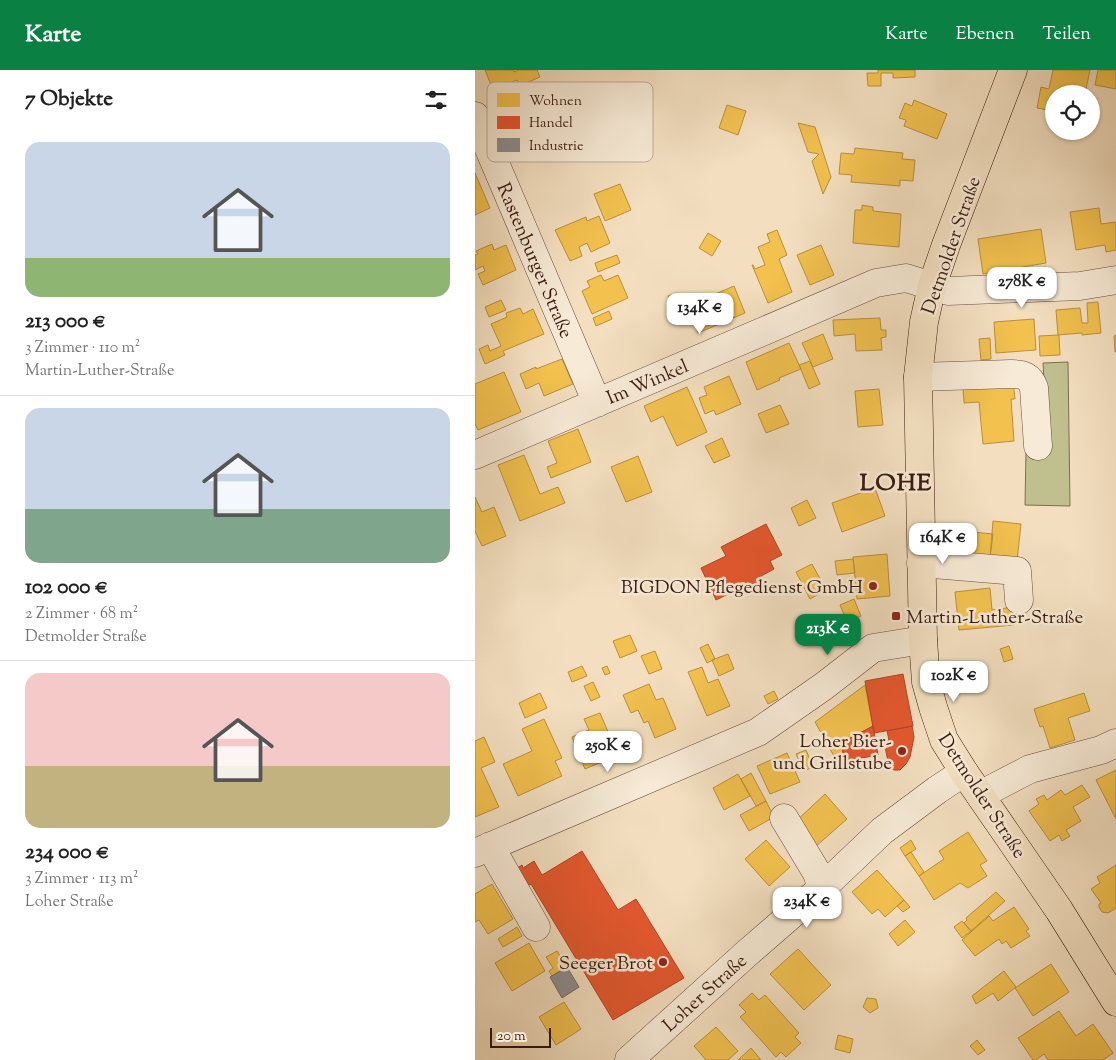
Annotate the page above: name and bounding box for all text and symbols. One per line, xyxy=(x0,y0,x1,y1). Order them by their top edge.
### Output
text: Karte xyxy=(25,18,82,52)
text: Karte xyxy=(885,22,928,48)
text: Ebenen xyxy=(956,22,1015,48)
text: Teilen xyxy=(1043,22,1091,48)
legend xyxy=(487,82,653,162)
text: 7 Objekte xyxy=(25,85,113,115)
map controls xyxy=(1045,85,1100,140)
button: locate xyxy=(1045,85,1100,140)
icon: filters xyxy=(422,86,450,114)
text: Wohnen xyxy=(529,92,582,112)
text: Handel xyxy=(529,114,573,134)
text: Industrie xyxy=(529,137,584,157)
street label: Detmolder Straße xyxy=(916,173,989,318)
icon: home xyxy=(193,175,283,265)
street label: Rastenburger Straße xyxy=(489,179,579,343)
pin: 278K € xyxy=(981,266,1063,309)
text: 278K € xyxy=(998,271,1046,294)
pin: 134K € xyxy=(659,292,741,335)
text: 134K € xyxy=(678,297,722,320)
text: 213 000 € xyxy=(25,307,106,337)
text: 3 Zimmer · 110 m² xyxy=(25,337,140,360)
street label: Im Winkel xyxy=(603,354,693,413)
text: Martin-Luther-Straße xyxy=(25,360,174,383)
icon: home xyxy=(193,440,283,530)
district label: LOHE xyxy=(860,467,932,501)
pin: 164K € xyxy=(902,522,984,565)
text: 164K € xyxy=(920,527,966,550)
text: 102 000 € xyxy=(25,573,108,603)
place label: BIGDON Pflegedienst GmbH xyxy=(621,575,863,602)
marker: BIGDON Pflegedienst GmbH xyxy=(867,580,879,592)
text: 2 Zimmer · 68 m² xyxy=(25,603,138,626)
place label: Martin-Luther-Straße xyxy=(906,605,1083,632)
marker: Martin-Luther-Straße xyxy=(890,610,902,622)
pin: 213K € xyxy=(787,614,869,656)
text: 213K € xyxy=(806,618,850,641)
text: Detmolder Straße xyxy=(25,626,147,649)
pin: 102K € xyxy=(913,660,995,703)
text: 102K € xyxy=(931,665,977,688)
icon: home xyxy=(193,705,283,795)
street label: Detmolder Straße xyxy=(930,728,1032,864)
place label: Loher Bier- und Grillstube xyxy=(773,729,892,778)
pin: 250K € xyxy=(567,730,649,773)
text: 250K € xyxy=(585,735,631,758)
marker: Loher Bier- und Grillstube xyxy=(896,745,908,757)
text: 234 000 € xyxy=(25,838,109,868)
text: 3 Zimmer · 113 m² xyxy=(25,868,138,891)
pin: 234K € xyxy=(766,886,848,929)
text: Loher Straße xyxy=(25,891,114,914)
text: 234K € xyxy=(784,891,830,914)
street label: Loher Straße xyxy=(658,948,754,1039)
place label: Seeger Brot xyxy=(559,951,653,978)
marker: Seeger Brot xyxy=(657,956,669,968)
scale bar xyxy=(490,1025,551,1048)
text: 20 m xyxy=(497,1027,526,1047)

